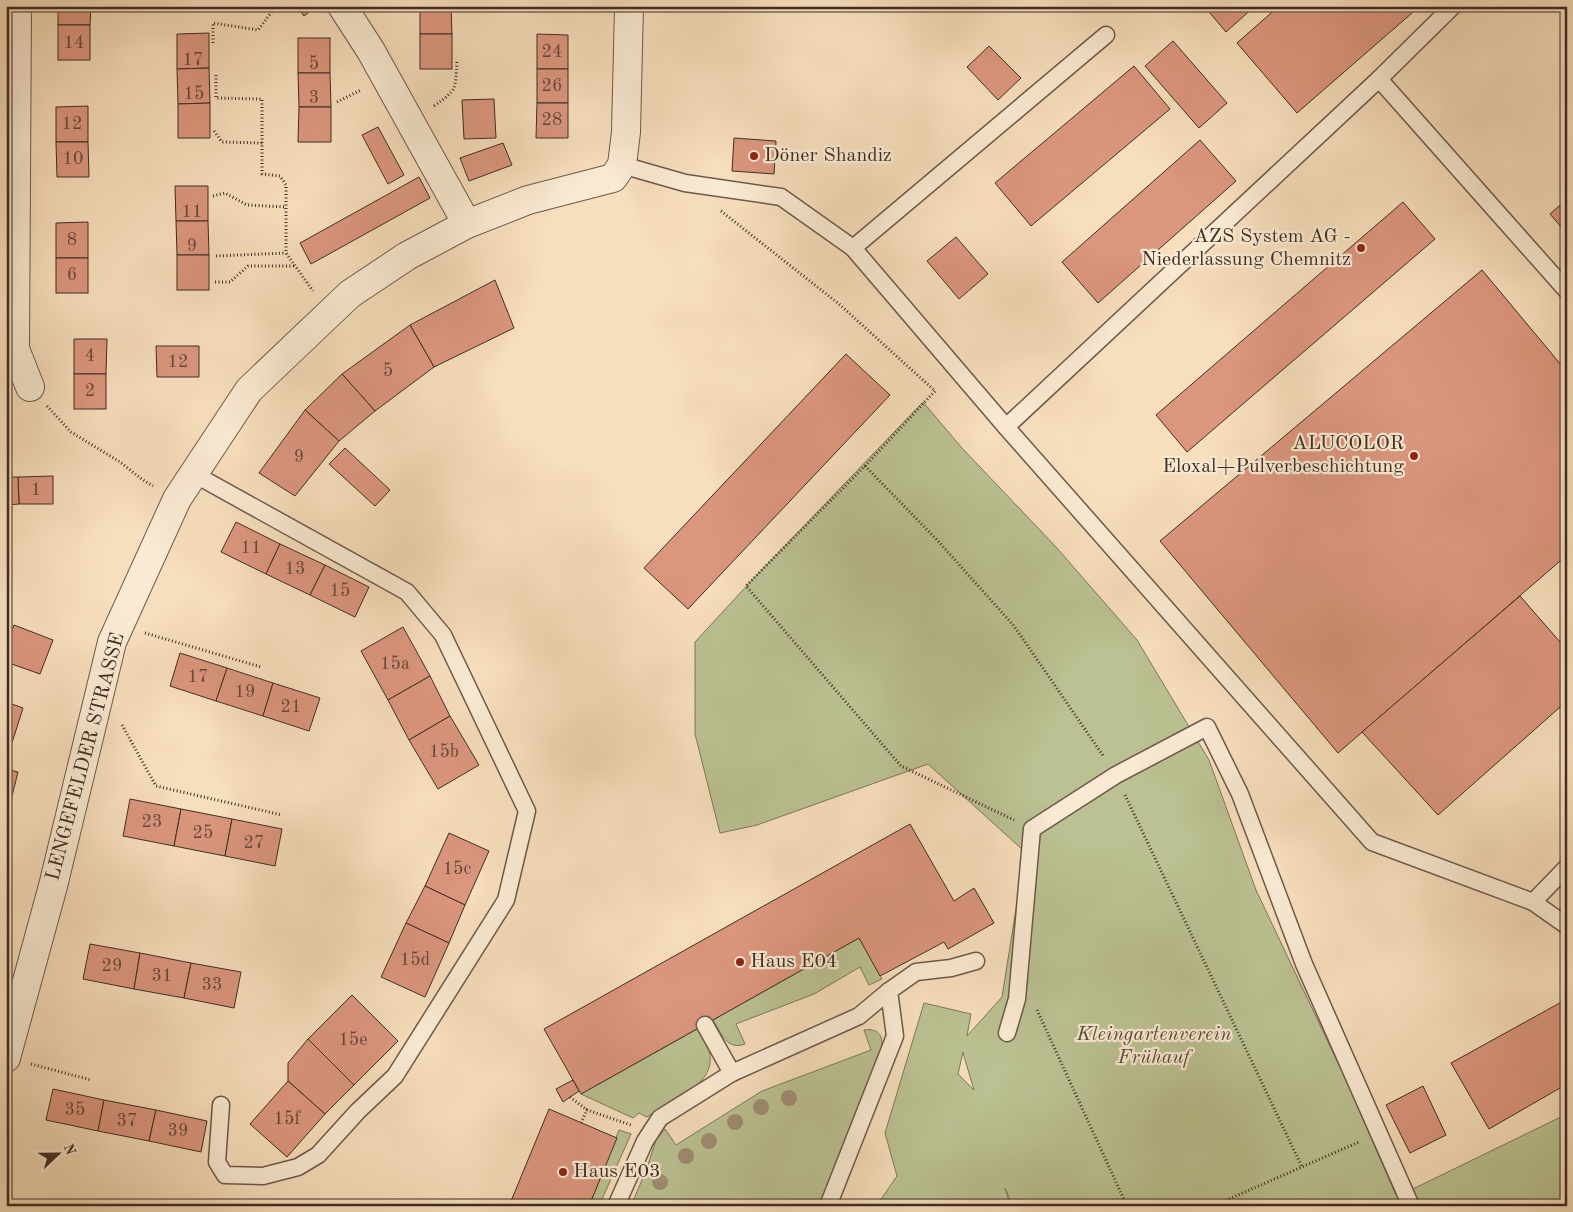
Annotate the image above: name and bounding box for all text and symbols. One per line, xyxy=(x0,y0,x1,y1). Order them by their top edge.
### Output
house number: 14 xyxy=(64,34,84,52)
house number: 24 xyxy=(542,43,562,61)
house number: 17 xyxy=(183,51,203,69)
house number: 5 xyxy=(309,55,319,73)
house number: 26 xyxy=(542,77,562,95)
house number: 15 xyxy=(184,85,204,103)
house number: 3 xyxy=(309,89,319,107)
house number: 28 xyxy=(542,111,562,129)
house number: 12 xyxy=(62,115,82,133)
place label: Döner Shandiz xyxy=(764,146,892,166)
house number: 10 xyxy=(63,150,83,168)
marker: Döner Shandiz xyxy=(748,150,760,162)
house number: 11 xyxy=(182,203,202,221)
place label: AZS System AG - Niederlassung Chemnitz xyxy=(1141,227,1351,270)
house number: 8 xyxy=(67,231,77,249)
house number: 9 xyxy=(187,237,197,255)
marker: AZS System AG - Niederlassung Chemnitz xyxy=(1355,242,1367,254)
house number: 6 xyxy=(67,266,77,284)
house number: 4 xyxy=(85,347,95,365)
house number: 12 xyxy=(168,353,188,371)
house number: 5 xyxy=(383,362,393,380)
house number: 2 xyxy=(85,382,95,400)
place label: ALUCOLOR Eloxal+Pulverbeschichtung xyxy=(1162,434,1404,477)
house number: 9 xyxy=(294,448,304,466)
marker: ALUCOLOR Eloxal+Pulverbeschichtung xyxy=(1408,450,1420,462)
house number: 1 xyxy=(31,481,41,499)
house number: 11 xyxy=(241,539,261,557)
house number: 13 xyxy=(285,560,305,578)
house number: 15 xyxy=(330,582,350,600)
street label: LENGEFELDER STRASSE xyxy=(43,631,129,883)
house number: 15a xyxy=(380,655,410,673)
house number: 17 xyxy=(188,668,208,686)
house number: 19 xyxy=(235,683,255,701)
house number: 21 xyxy=(281,698,301,716)
house number: 15b xyxy=(429,743,459,761)
house number: 23 xyxy=(142,813,162,831)
house number: 25 xyxy=(193,824,213,842)
house number: 27 xyxy=(244,834,264,852)
house number: 15c xyxy=(443,860,472,878)
house number: 15d xyxy=(400,951,430,969)
place label: Haus E04 xyxy=(750,952,838,972)
marker: Haus E04 xyxy=(734,956,746,968)
house number: 29 xyxy=(102,957,122,975)
house number: 31 xyxy=(152,967,172,985)
house number: 33 xyxy=(202,976,222,994)
park label: Kleingartenverein Frühauf xyxy=(1076,1025,1231,1068)
house number: 15e xyxy=(338,1031,368,1049)
house number: 35 xyxy=(65,1101,85,1119)
house number: 15f xyxy=(274,1110,301,1128)
house number: 37 xyxy=(117,1112,137,1130)
house number: 39 xyxy=(168,1122,188,1140)
north arrow xyxy=(32,1130,82,1180)
text: N xyxy=(61,1142,78,1157)
place label: Haus E03 xyxy=(573,1162,661,1182)
marker: Haus E03 xyxy=(557,1166,569,1178)

